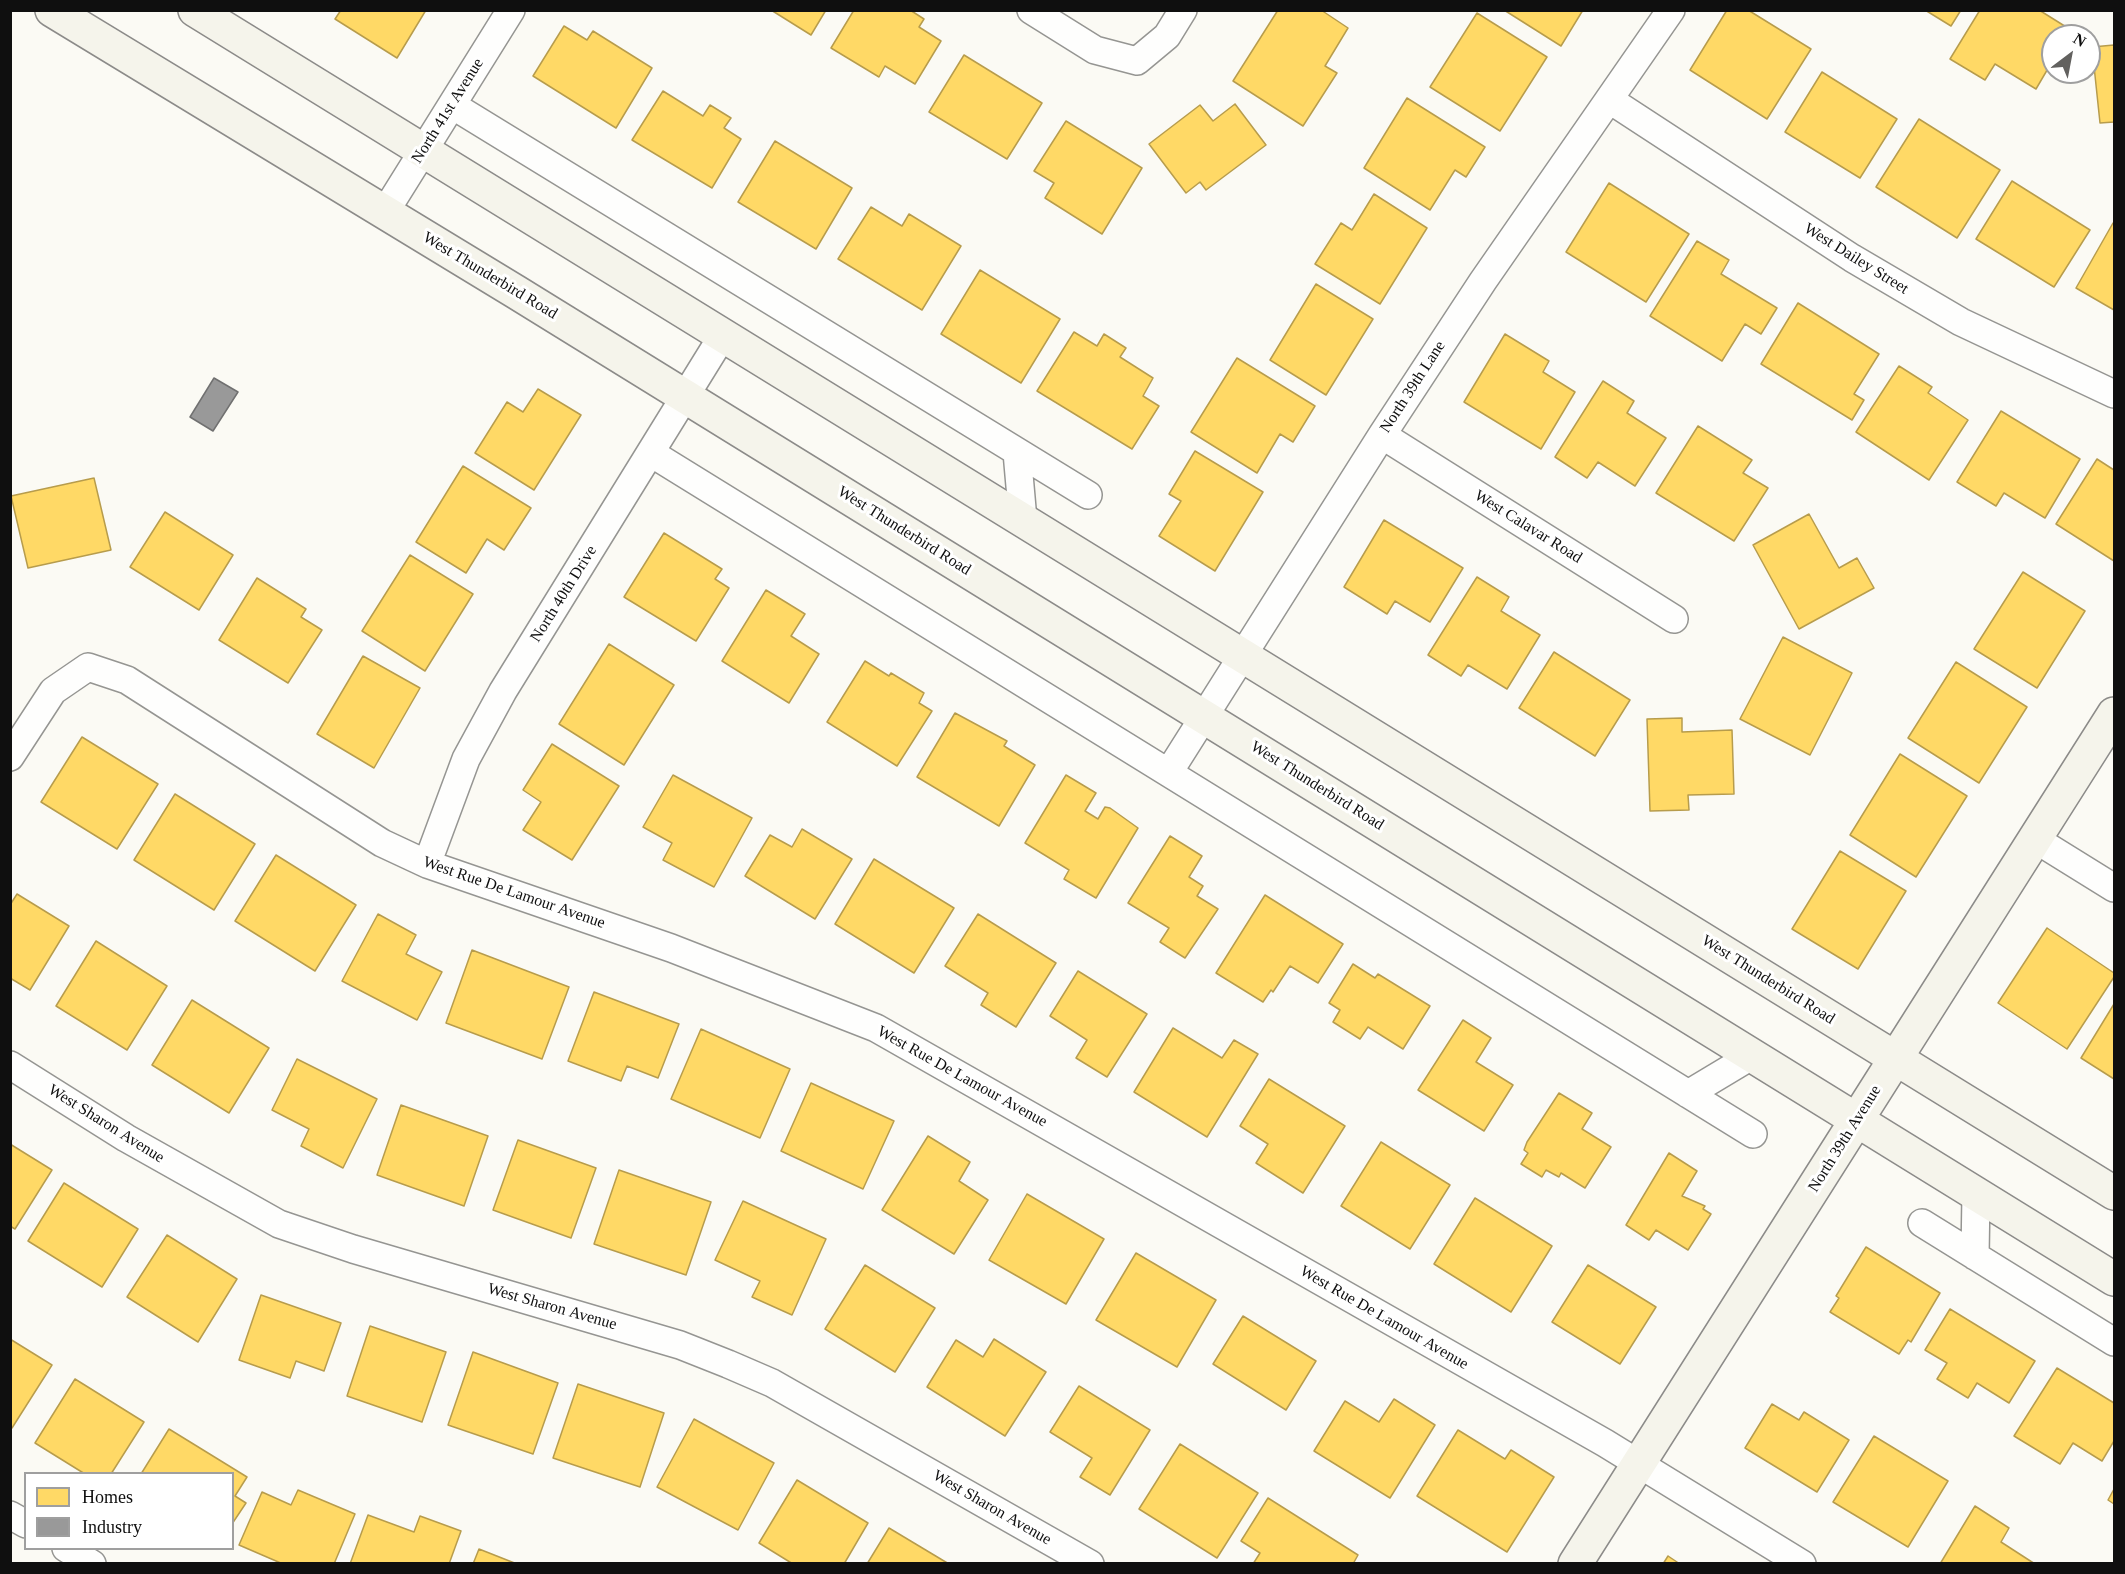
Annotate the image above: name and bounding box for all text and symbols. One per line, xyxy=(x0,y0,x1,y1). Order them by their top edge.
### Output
north arrow xyxy=(2041,24,2101,84)
text: N xyxy=(2070,30,2089,50)
street label: North 41st Avenue xyxy=(408,55,488,167)
street label: West Dailey Street xyxy=(1800,219,1912,299)
street label: West Thunderbird Road xyxy=(419,228,561,324)
street label: North 39th Lane xyxy=(1376,337,1450,437)
street label: West Thunderbird Road xyxy=(834,482,974,580)
street label: West Calavar Road xyxy=(1471,486,1585,568)
street label: North 40th Drive xyxy=(527,542,601,646)
street label: West Thunderbird Road xyxy=(1247,737,1387,835)
street label: West Rue De Lamour Avenue xyxy=(420,853,608,933)
street label: West Thunderbird Road xyxy=(1698,931,1838,1029)
street label: West Rue De Lamour Avenue xyxy=(874,1022,1050,1132)
street label: West Sharon Avenue xyxy=(44,1080,168,1168)
street label: North 39th Avenue xyxy=(1804,1082,1886,1196)
street label: West Rue De Lamour Avenue xyxy=(1296,1262,1472,1374)
street label: West Sharon Avenue xyxy=(485,1279,619,1335)
street label: West Sharon Avenue xyxy=(929,1466,1055,1550)
legend xyxy=(24,1472,234,1550)
text: Homes xyxy=(82,1487,133,1507)
text: Industry xyxy=(82,1517,142,1537)

